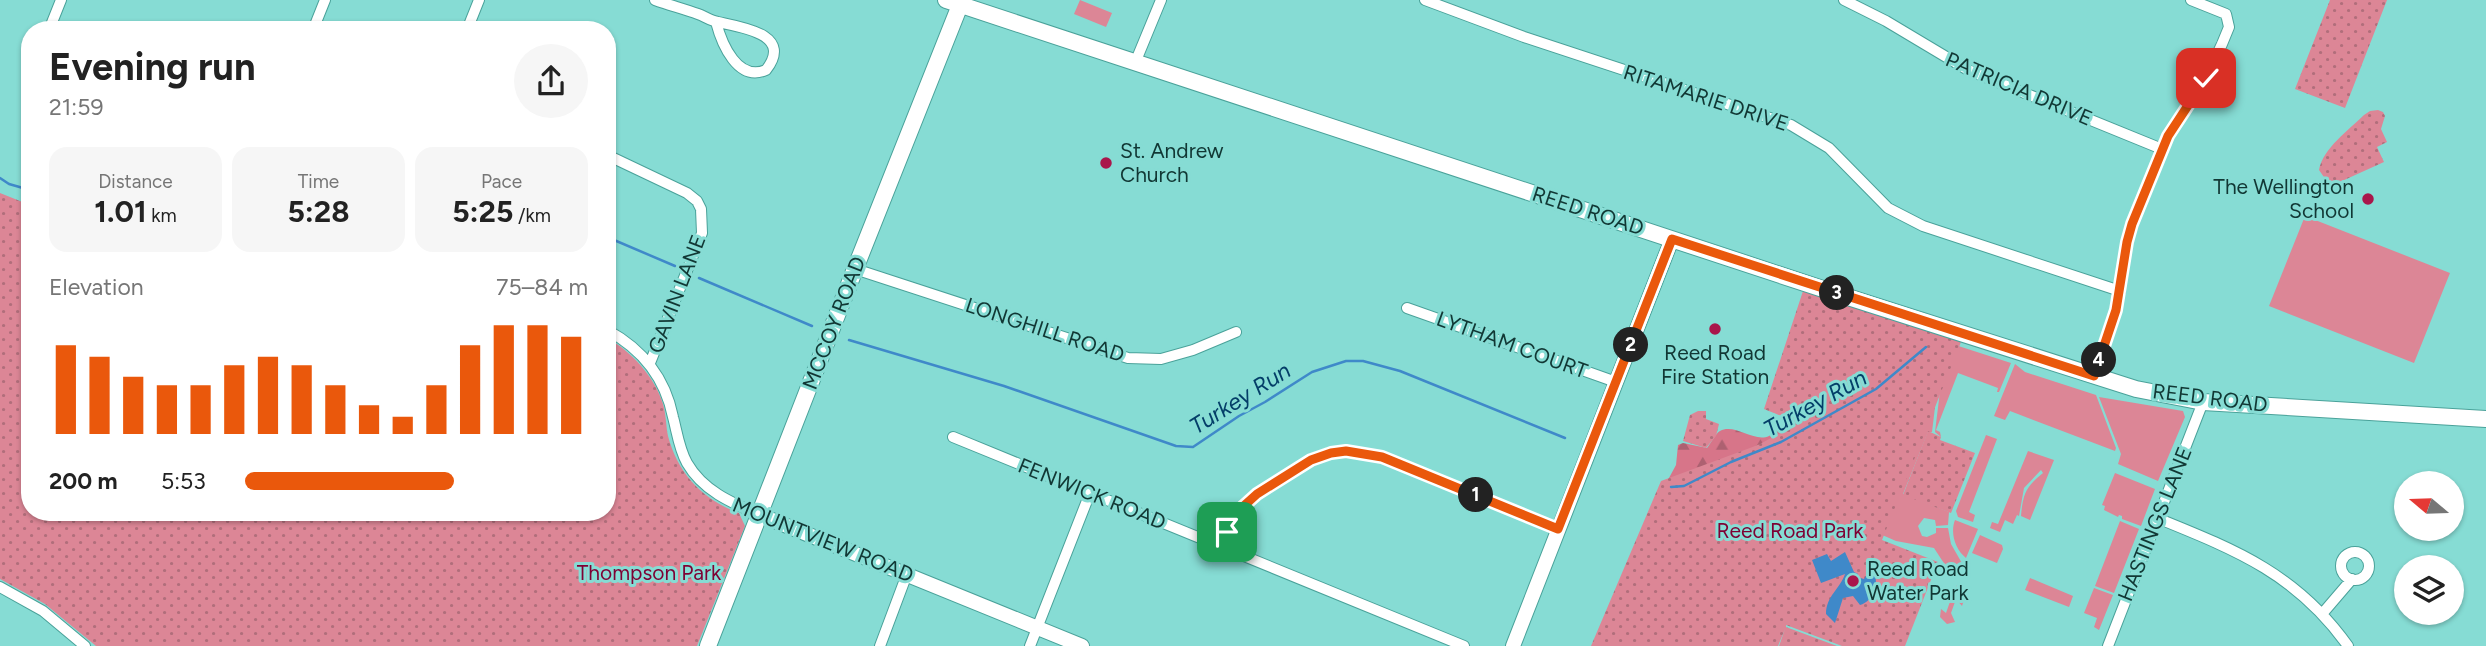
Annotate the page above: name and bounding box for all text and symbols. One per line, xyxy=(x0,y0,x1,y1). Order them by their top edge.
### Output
text: Evening run xyxy=(49,44,256,90)
button: share xyxy=(514,44,588,118)
street label: PATRICIA DRIVE xyxy=(1942,46,2096,131)
pin xyxy=(2176,48,2236,108)
street label: RITAMARIE DRIVE xyxy=(1621,59,1792,136)
icon: check xyxy=(2187,59,2225,97)
text: 21:59 xyxy=(49,93,103,121)
place label: St. Andrew Church xyxy=(1120,138,1224,187)
marker: St. Andrew Church xyxy=(1098,155,1114,171)
text: Distance xyxy=(98,170,173,193)
text: Time xyxy=(298,170,339,193)
text: Pace xyxy=(481,170,522,193)
place label: The Wellington School xyxy=(2213,174,2354,223)
street label: REED ROAD xyxy=(1529,181,1647,240)
marker: The Wellington School xyxy=(2360,191,2376,207)
text: 1.01 xyxy=(94,193,147,230)
text: 5:28 xyxy=(287,193,350,230)
text: 5:25 xyxy=(452,193,513,230)
text: km xyxy=(147,204,177,227)
text: /km xyxy=(513,204,551,227)
street label: GAVIN LANE xyxy=(643,231,711,356)
street label: MCCOY ROAD xyxy=(797,253,870,393)
text: Elevation xyxy=(49,273,144,301)
text: 75–84 m xyxy=(496,273,588,301)
pin: 3 xyxy=(1820,276,1854,310)
text: 3 xyxy=(1831,281,1842,304)
street label: LONGHILL ROAD xyxy=(963,292,1128,367)
street label: LYTHAM COURT xyxy=(1433,306,1591,384)
marker: Reed Road Fire Station xyxy=(1707,321,1723,337)
pin: 2 xyxy=(1614,328,1648,362)
text: 2 xyxy=(1625,333,1636,356)
place label: Reed Road Fire Station xyxy=(1661,340,1769,389)
pin: 4 xyxy=(2082,342,2116,378)
text: 4 xyxy=(2092,348,2105,371)
water label: Turkey Run xyxy=(1184,356,1296,440)
water label: Turkey Run xyxy=(1759,363,1872,443)
street label: REED ROAD xyxy=(2151,378,2269,417)
street label: HASTINGS LANE xyxy=(2112,443,2197,605)
street label: FENWICK ROAD xyxy=(1015,453,1170,535)
text: 200 m xyxy=(49,467,118,495)
text: 5:53 xyxy=(161,467,206,495)
north arrow xyxy=(2394,471,2464,541)
map controls xyxy=(2394,471,2464,625)
pin: 1 xyxy=(1458,477,1494,512)
text: 1 xyxy=(1471,483,1480,506)
street label: MOUNTVIEW ROAD xyxy=(729,492,917,587)
pin xyxy=(1197,502,1257,562)
icon: arrive xyxy=(1208,513,1246,551)
park label: Reed Road Park xyxy=(1716,518,1864,543)
button: layers xyxy=(2394,555,2464,625)
place label: Reed Road Water Park xyxy=(1867,556,1969,605)
park label: Thompson Park xyxy=(577,560,722,585)
marker: Reed Road Water Park xyxy=(1845,573,1861,589)

